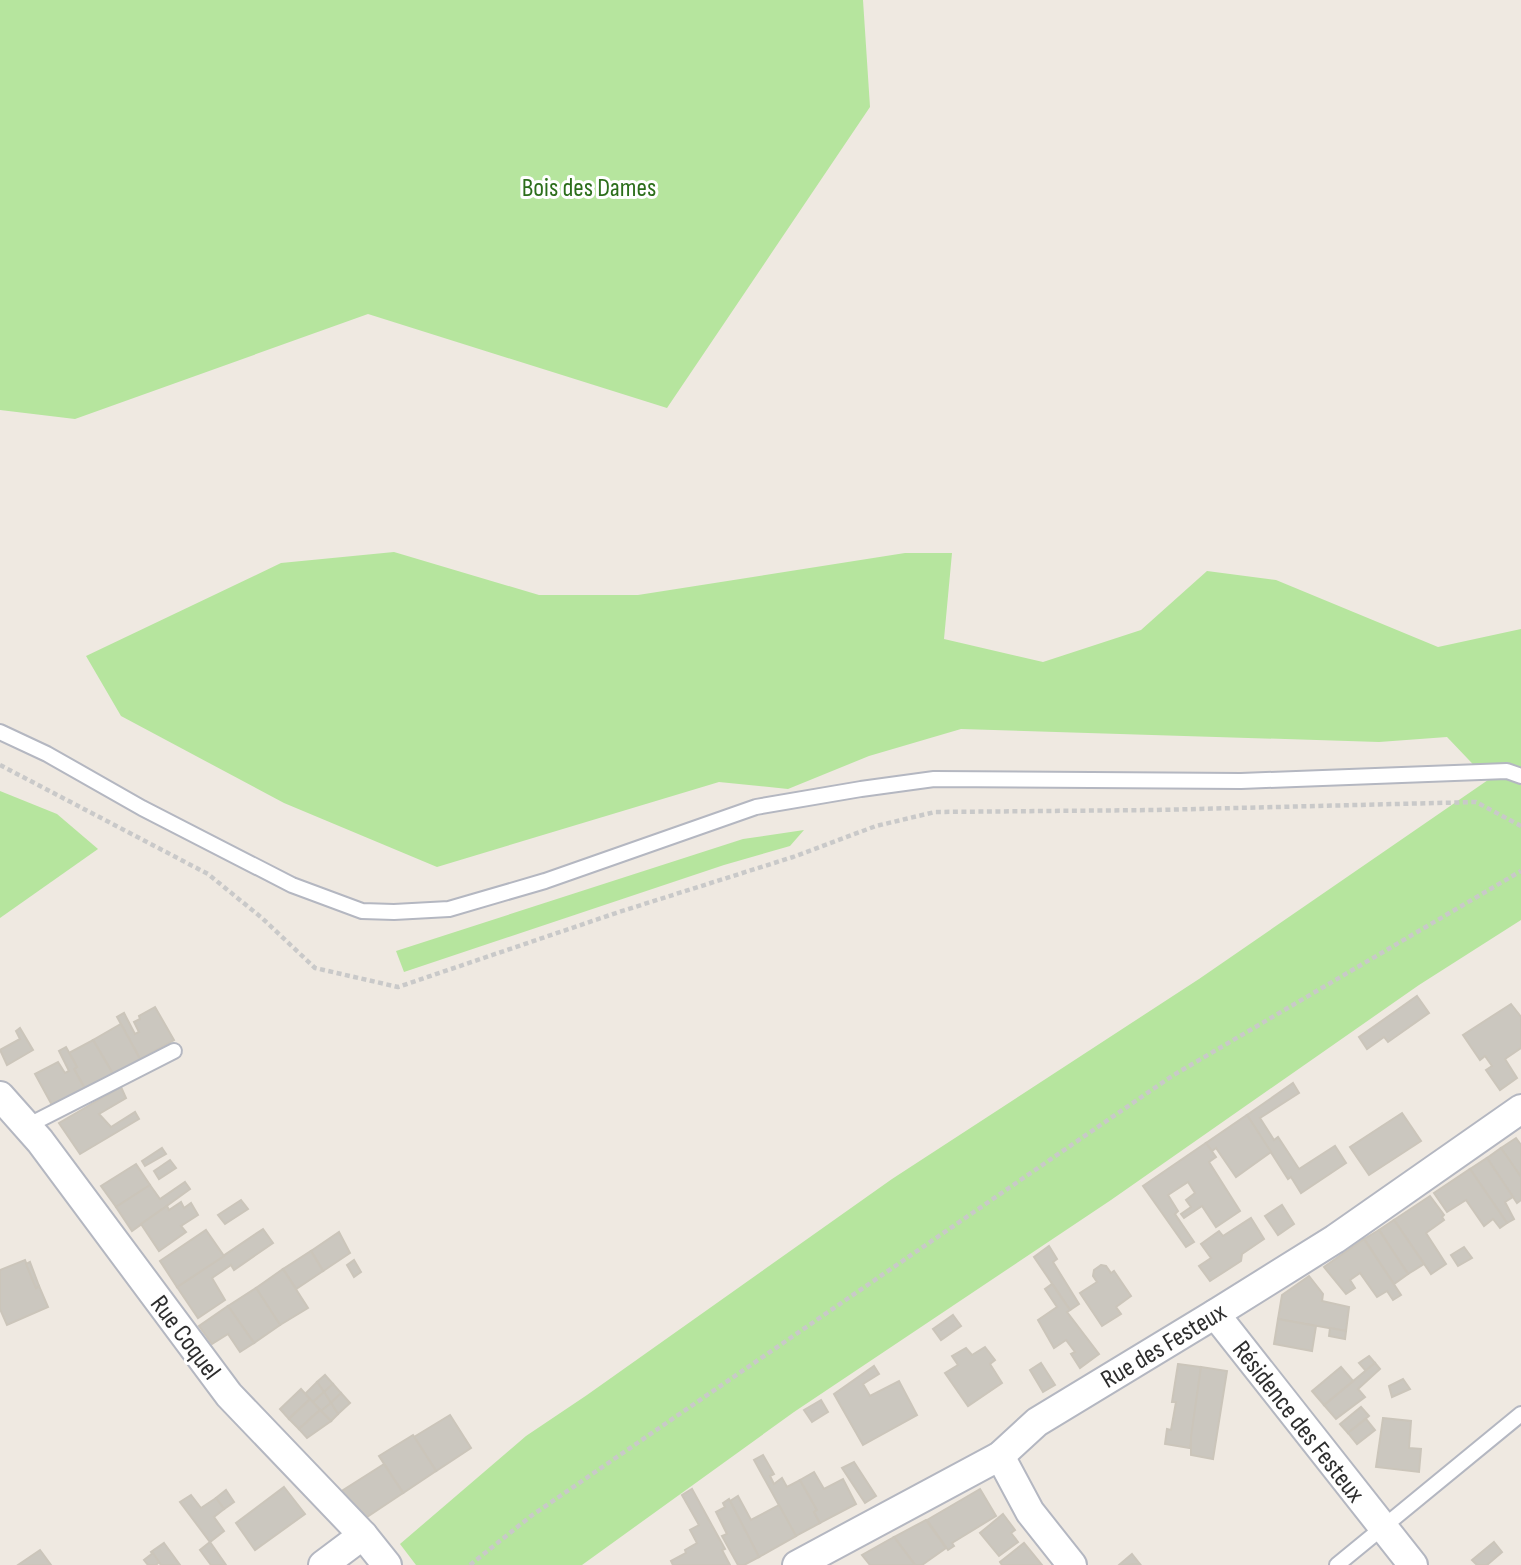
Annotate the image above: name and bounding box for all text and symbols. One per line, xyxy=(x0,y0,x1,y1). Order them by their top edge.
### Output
park label: Bois des Dames xyxy=(522,173,656,204)
street label: Rue Coquel xyxy=(143,1290,227,1386)
street label: Rue des Festeux xyxy=(1096,1297,1232,1396)
street label: Résidence des Festeux xyxy=(1225,1335,1371,1509)

